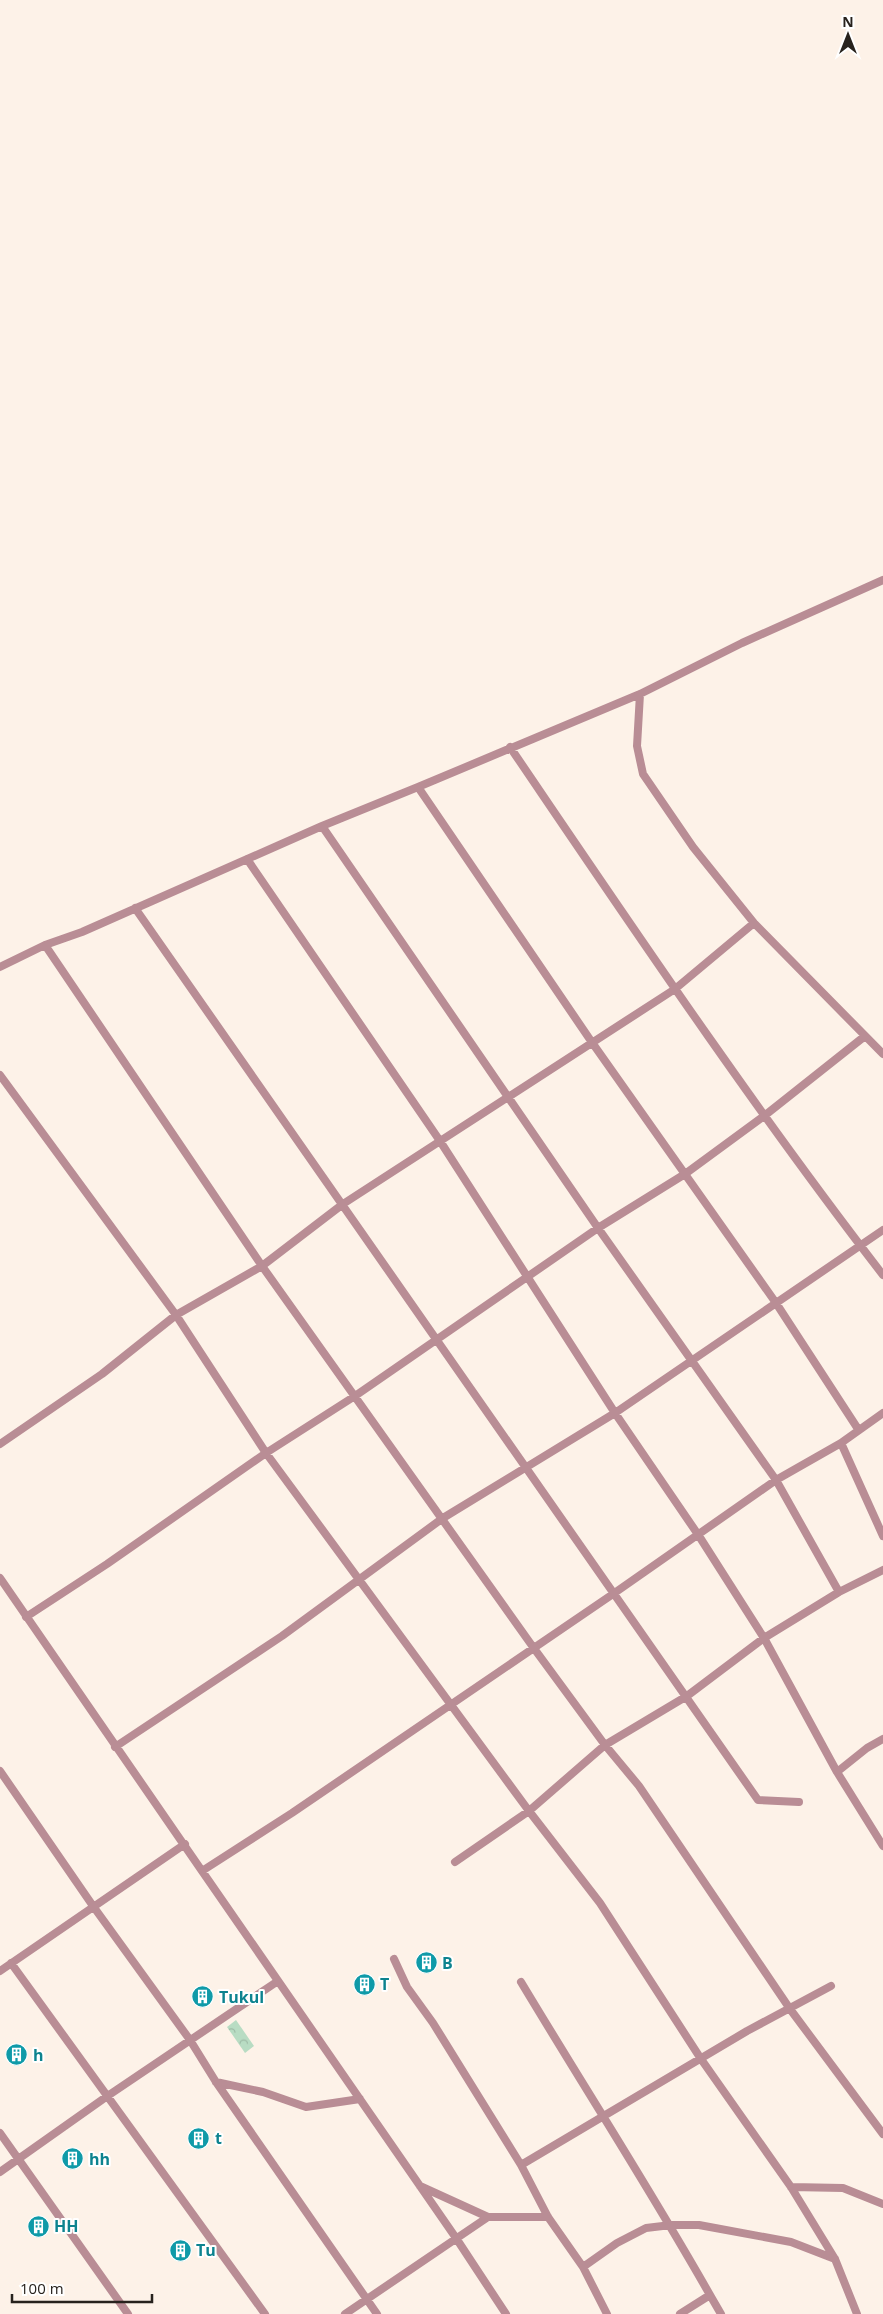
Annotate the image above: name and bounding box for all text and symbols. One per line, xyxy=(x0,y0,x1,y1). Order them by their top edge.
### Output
north arrow xyxy=(823,10,873,60)
text: N xyxy=(842,12,854,31)
building icon: B xyxy=(414,1951,438,1975)
place label: B xyxy=(442,1952,453,1974)
building icon: T xyxy=(352,1972,376,1996)
place label: T xyxy=(380,1973,389,1995)
building icon: Tukul xyxy=(191,1985,215,2009)
place label: Tukul xyxy=(219,1986,264,2008)
building icon: h xyxy=(5,2043,29,2067)
place label: h xyxy=(33,2044,44,2066)
building icon: t xyxy=(187,2126,211,2150)
place label: t xyxy=(215,2127,222,2149)
building icon: hh xyxy=(61,2147,85,2171)
place label: hh xyxy=(89,2148,110,2170)
building icon: HH xyxy=(26,2214,50,2238)
place label: HH xyxy=(54,2215,78,2237)
building icon: Tu xyxy=(168,2238,192,2262)
place label: Tu xyxy=(196,2239,216,2261)
scale bar xyxy=(12,2272,152,2304)
text: 100 m xyxy=(20,2278,64,2298)

